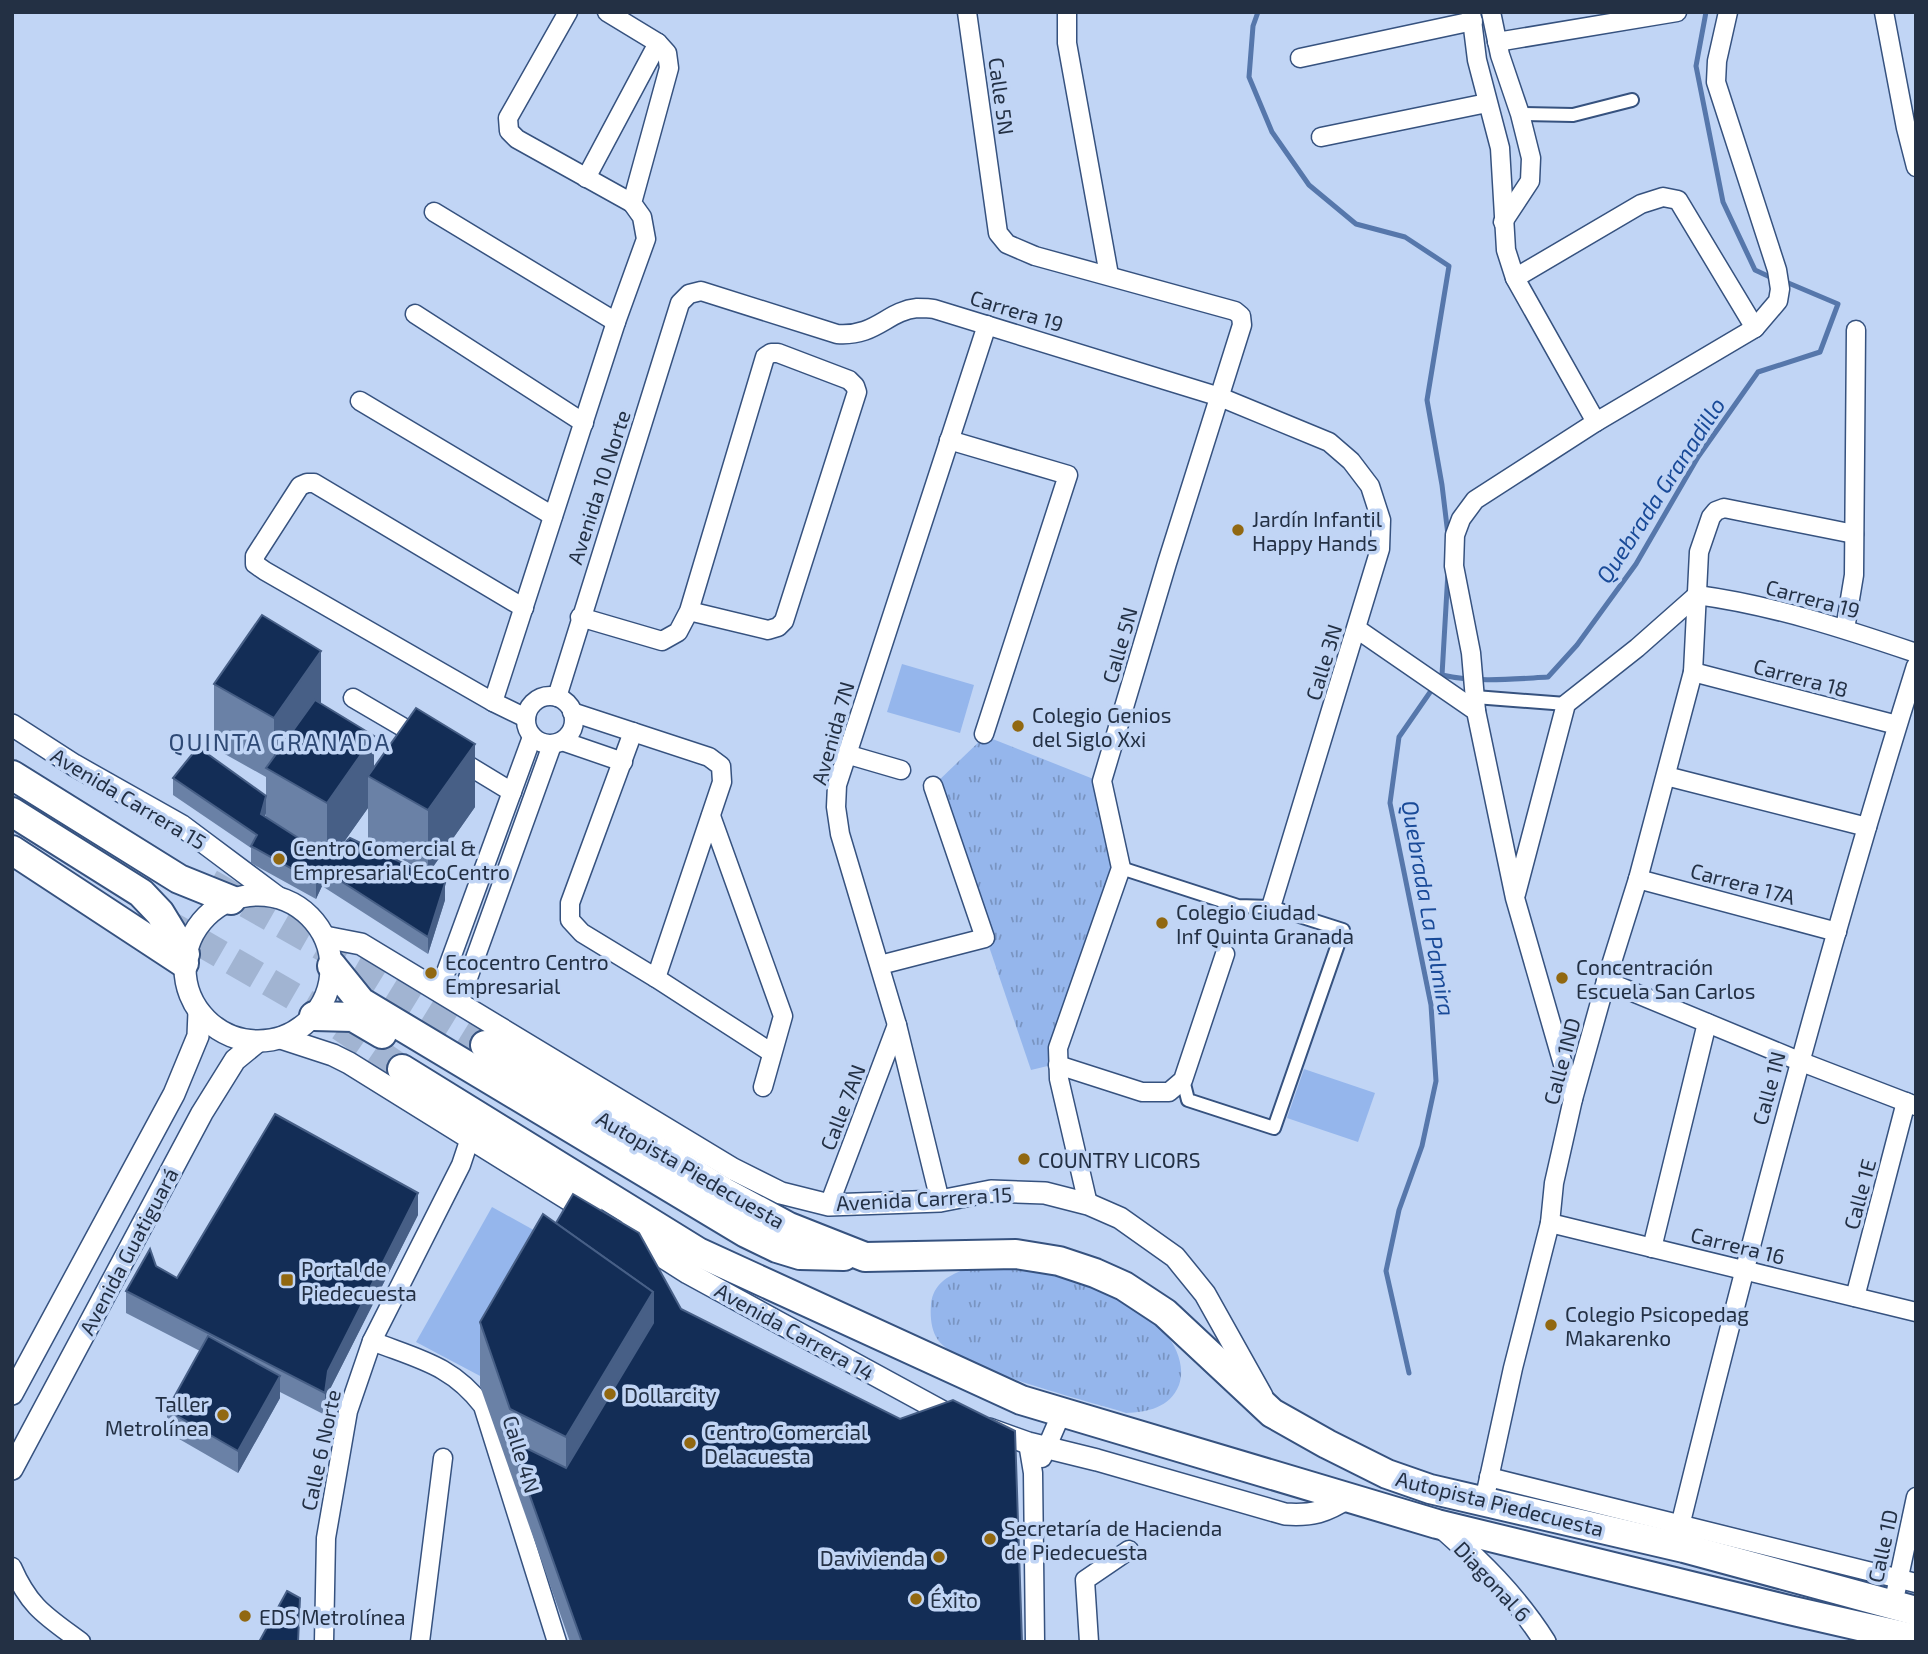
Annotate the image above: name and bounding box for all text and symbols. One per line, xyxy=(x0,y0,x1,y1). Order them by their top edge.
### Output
street label: Calle 5N xyxy=(984,56,1020,136)
street label: Carrera 19 xyxy=(967,284,1067,336)
water label: Quebrada Granadillo xyxy=(1590,392,1730,588)
street label: Avenida 10 Norte xyxy=(561,407,635,567)
place label: Jardín Infantil Happy Hands xyxy=(1252,506,1383,555)
marker: Jardín Infantil Happy Hands xyxy=(1230,522,1246,538)
street label: Carrera 19 xyxy=(1763,573,1863,623)
street label: Calle 5N xyxy=(1096,604,1142,686)
street label: Calle 3N xyxy=(1300,621,1346,703)
street label: Carrera 18 xyxy=(1751,652,1851,702)
street label: Avenida 7N xyxy=(805,679,859,787)
place label: Colegio Genios del Siglo Xxi xyxy=(1032,702,1171,751)
marker: Colegio Genios del Siglo Xxi xyxy=(1010,718,1026,734)
district label: QUINTA GRANADA xyxy=(169,727,391,756)
street label: Avenida Carrera 15 xyxy=(47,742,211,854)
water label: Quebrada La Palmira xyxy=(1396,798,1462,1018)
place label: Centro Comercial & Empresarial EcoCentro xyxy=(293,835,510,884)
marker: Centro Comercial & Empresarial EcoCentro xyxy=(271,851,287,867)
street label: Carrera 17A xyxy=(1688,857,1798,909)
place label: Colegio Ciudad Inf Quinta Granada xyxy=(1176,899,1354,949)
marker: Colegio Ciudad Inf Quinta Granada xyxy=(1154,915,1170,931)
place label: Ecocentro Centro Empresarial xyxy=(445,949,609,998)
place label: Concentración Escuela San Carlos xyxy=(1576,954,1755,1003)
marker: Ecocentro Centro Empresarial xyxy=(423,965,439,981)
marker: Concentración Escuela San Carlos xyxy=(1554,970,1570,986)
street label: Calle 1ND xyxy=(1537,1015,1585,1107)
street label: Calle 1N xyxy=(1746,1048,1790,1128)
street label: Calle 7AN xyxy=(814,1061,870,1153)
street label: Autopista Piedecuesta xyxy=(592,1105,790,1233)
place label: COUNTRY LICORS xyxy=(1038,1147,1200,1172)
marker: COUNTRY LICORS xyxy=(1016,1151,1032,1167)
street label: Calle 1E xyxy=(1838,1156,1880,1232)
street label: Avenida Guatiguará xyxy=(73,1163,183,1339)
street label: Avenida Carrera 15 xyxy=(835,1181,1013,1215)
street label: Carrera 16 xyxy=(1688,1221,1788,1269)
place label: Portal de Piedecuesta xyxy=(301,1256,417,1305)
marker: Portal de Piedecuesta xyxy=(279,1272,295,1288)
street label: Avenida Carrera 14 xyxy=(711,1277,879,1385)
place label: Colegio Psicopedag Makarenko xyxy=(1565,1301,1749,1350)
marker: Colegio Psicopedag Makarenko xyxy=(1543,1317,1559,1333)
place label: Dollarcity xyxy=(624,1382,717,1407)
marker: Dollarcity xyxy=(602,1386,618,1402)
street label: Calle 6 Norte xyxy=(295,1387,345,1513)
place label: Taller Metrolínea xyxy=(105,1391,210,1440)
marker: Taller Metrolínea xyxy=(215,1407,231,1423)
street label: Calle 4N xyxy=(498,1412,546,1496)
place label: Centro Comercial Delacuesta xyxy=(704,1419,868,1468)
marker: Centro Comercial Delacuesta xyxy=(682,1435,698,1451)
street label: Autopista Piedecuesta xyxy=(1394,1465,1606,1541)
street label: Calle 1D xyxy=(1862,1507,1902,1585)
place label: Secretaría de Hacienda de Piedecuesta xyxy=(1004,1515,1222,1564)
marker: Secretaría de Hacienda de Piedecuesta xyxy=(982,1531,998,1547)
street label: Diagonal 6 xyxy=(1450,1536,1536,1626)
place label: Davivienda xyxy=(820,1545,925,1570)
marker: Davivienda xyxy=(931,1549,947,1565)
place label: Éxito xyxy=(930,1587,978,1612)
marker: Éxito xyxy=(908,1591,924,1607)
place label: EDS Metrolínea xyxy=(259,1604,405,1629)
marker: EDS Metrolínea xyxy=(237,1608,253,1624)

